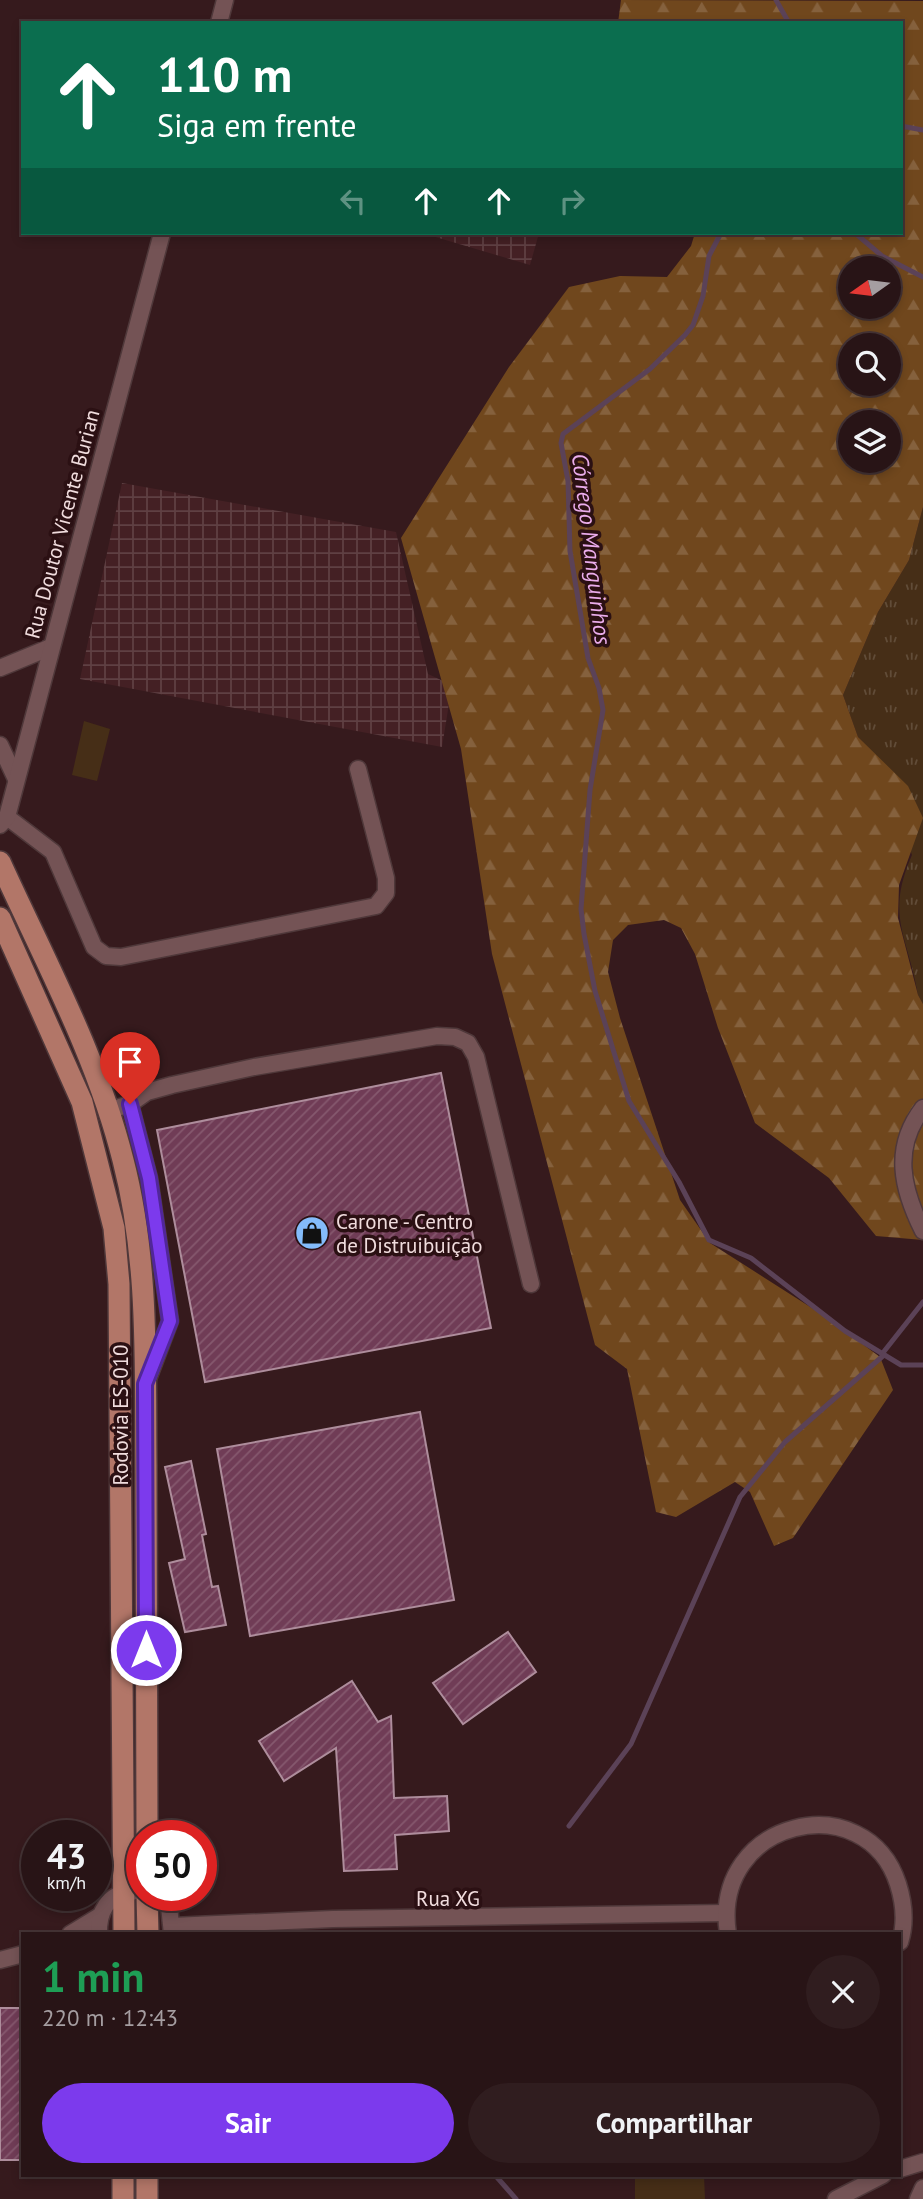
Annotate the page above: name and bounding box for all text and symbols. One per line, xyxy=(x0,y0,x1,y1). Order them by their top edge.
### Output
text: 110 m xyxy=(157,42,292,106)
icon: ahead xyxy=(42,49,133,140)
text: Siga em frente xyxy=(157,104,357,146)
icon: left xyxy=(334,182,372,220)
icon: ahead xyxy=(407,182,445,220)
icon: ahead xyxy=(480,182,518,220)
icon: right xyxy=(553,182,591,220)
north arrow xyxy=(838,256,901,318)
map controls xyxy=(838,256,901,473)
button: search xyxy=(838,333,901,396)
street label: Rua Doutor Vicente Burian xyxy=(18,406,106,642)
button: layers xyxy=(838,410,901,473)
water label: Córrego Manguinhos xyxy=(566,452,618,647)
pin xyxy=(100,1032,160,1104)
icon: arrive xyxy=(111,1043,149,1081)
place label: Carone - Centro de Distruibuição xyxy=(336,1208,482,1259)
shop icon: Carone - Centro de Distruibuição xyxy=(293,1214,331,1252)
street label: Rodovia ES-010 xyxy=(107,1344,134,1486)
position arrow xyxy=(109,1613,183,1687)
speed limit sign: 50 xyxy=(126,1820,217,1911)
text: 43 xyxy=(47,1833,86,1879)
text: km/h xyxy=(47,1871,86,1894)
street label: Rua XG xyxy=(416,1885,480,1912)
text: 1 min xyxy=(42,1949,144,2004)
button: close xyxy=(806,1955,880,2029)
text: 220 m · 12:43 xyxy=(42,2003,178,2032)
button: Sair xyxy=(42,2083,454,2163)
button: Compartilhar xyxy=(468,2083,880,2163)

